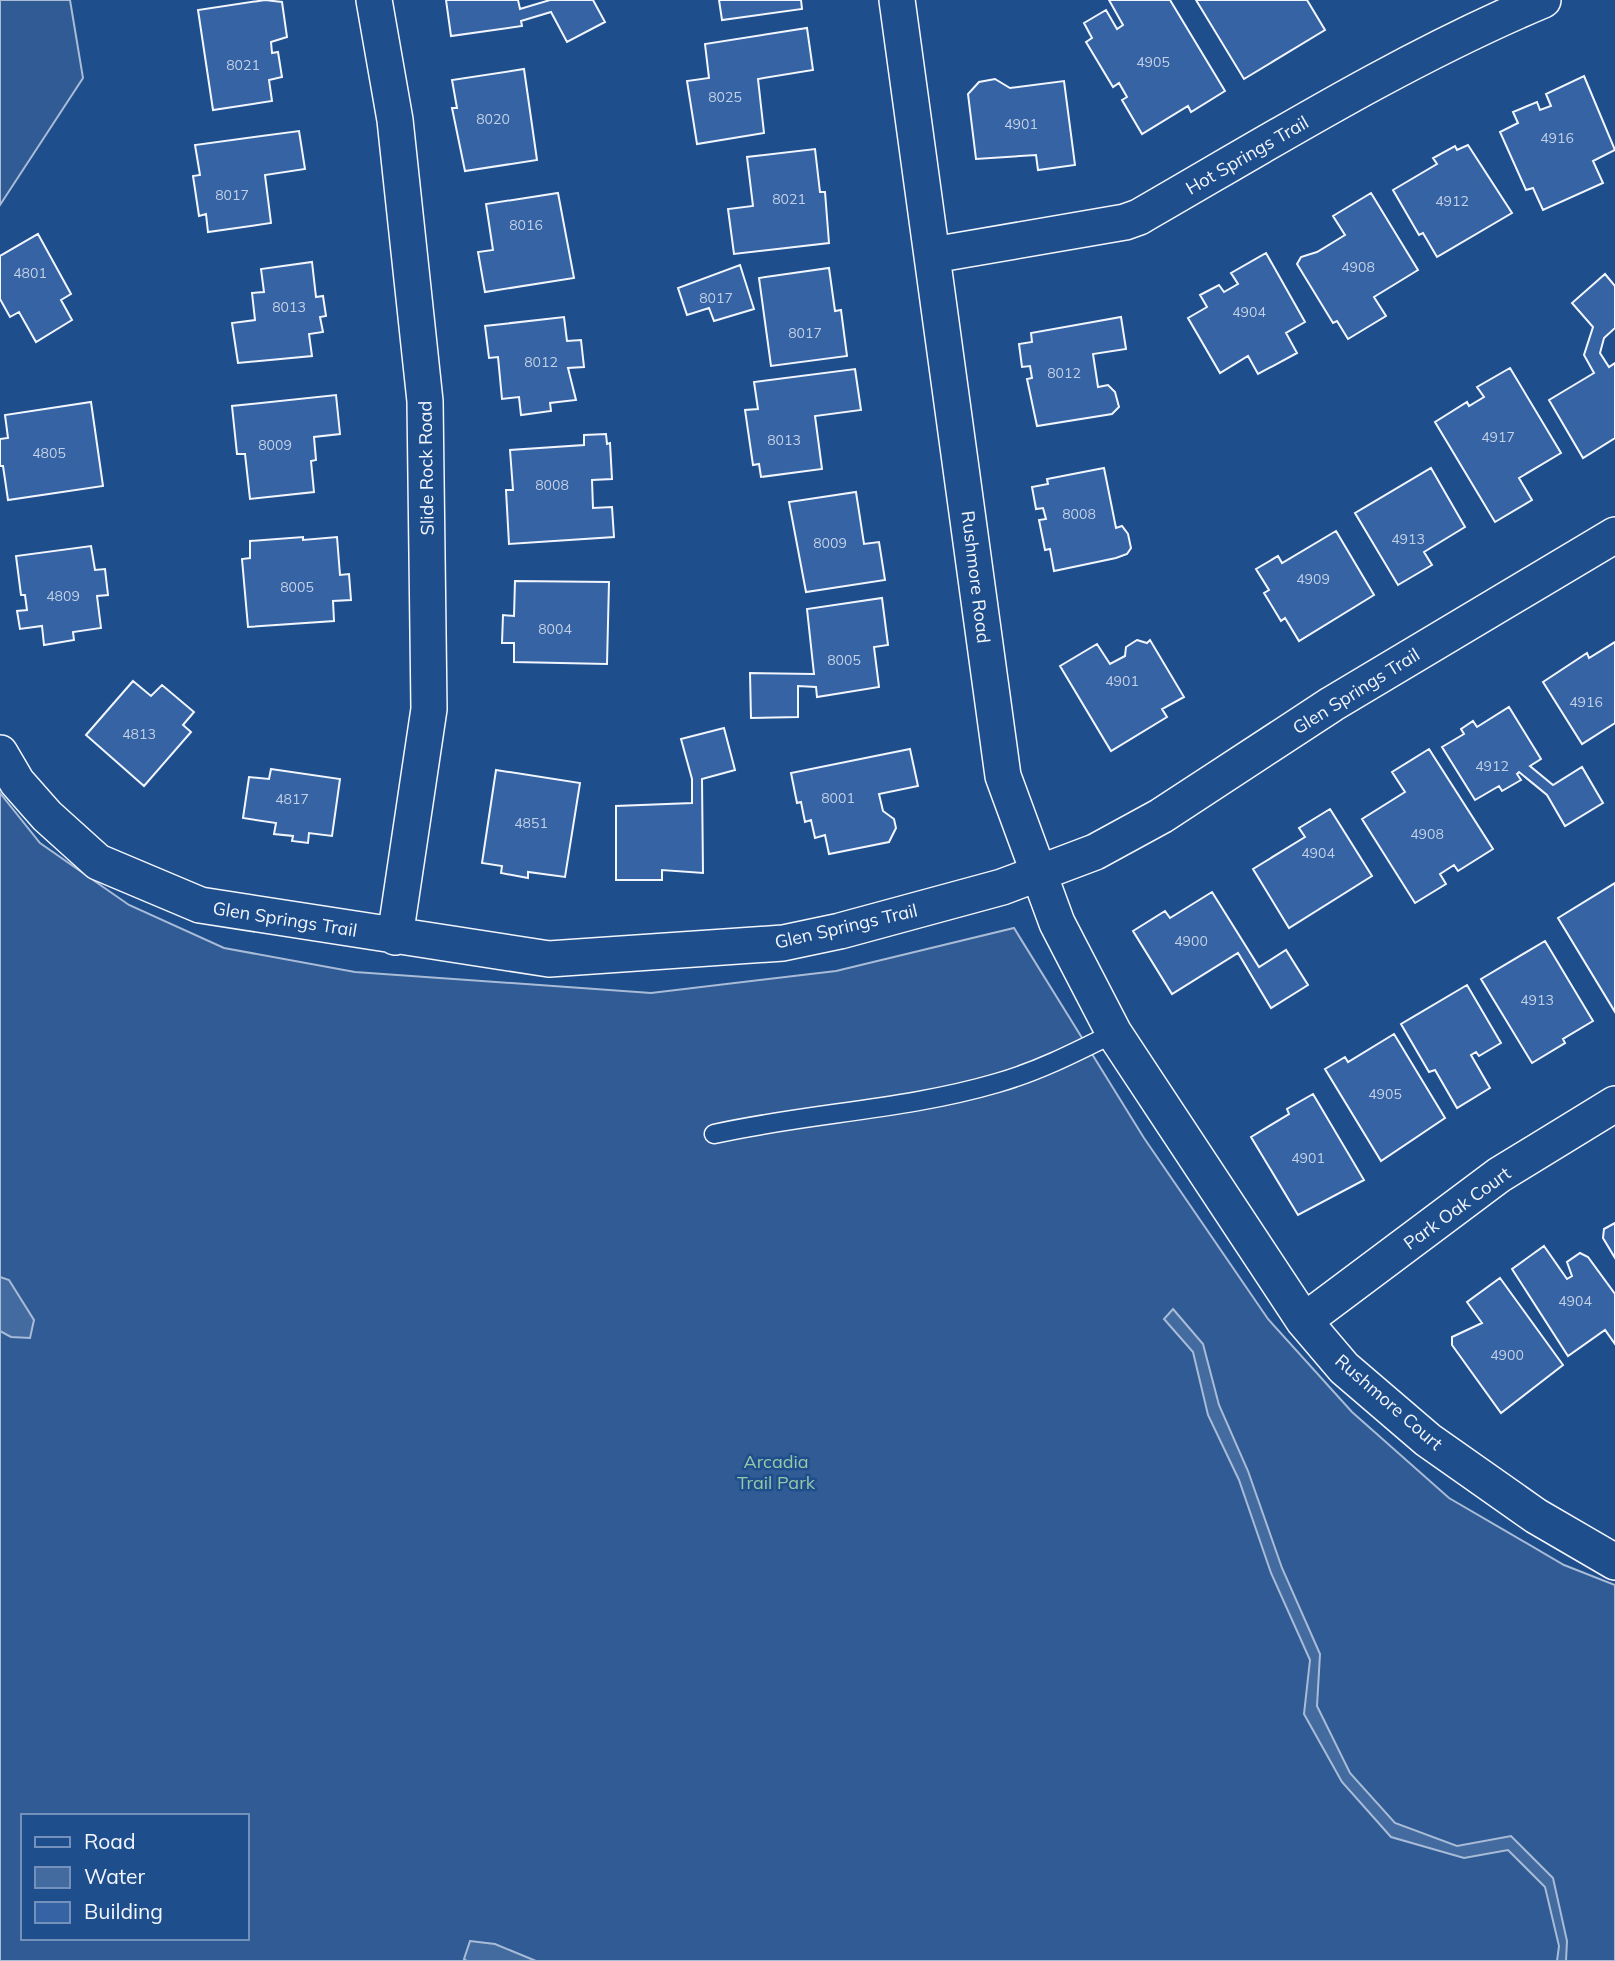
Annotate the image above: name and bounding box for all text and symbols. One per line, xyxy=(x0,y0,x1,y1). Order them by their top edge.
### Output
house number: 4905 xyxy=(1136,53,1170,71)
house number: 8021 xyxy=(226,56,260,74)
house number: 8025 xyxy=(708,88,742,106)
house number: 8020 xyxy=(476,110,510,128)
street label: Hot Springs Trail xyxy=(1181,111,1313,199)
house number: 4901 xyxy=(1004,115,1038,133)
house number: 4916 xyxy=(1540,129,1574,147)
house number: 8017 xyxy=(215,186,249,204)
house number: 8021 xyxy=(772,190,806,208)
house number: 4912 xyxy=(1435,192,1469,210)
house number: 8016 xyxy=(509,216,543,234)
house number: 4908 xyxy=(1341,258,1375,276)
house number: 4801 xyxy=(13,264,47,282)
house number: 8017 xyxy=(699,289,733,307)
house number: 8013 xyxy=(272,298,306,316)
house number: 4904 xyxy=(1232,303,1266,321)
house number: 8017 xyxy=(788,324,822,342)
house number: 8012 xyxy=(524,353,558,371)
house number: 8012 xyxy=(1047,364,1081,382)
street label: Slide Rock Road xyxy=(413,401,439,535)
house number: 4917 xyxy=(1481,428,1515,446)
house number: 8013 xyxy=(767,431,801,449)
house number: 8009 xyxy=(258,436,292,454)
house number: 4805 xyxy=(32,444,66,462)
house number: 8008 xyxy=(535,476,569,494)
house number: 8008 xyxy=(1062,505,1096,523)
street label: Rushmore Road xyxy=(956,509,996,645)
house number: 4913 xyxy=(1391,530,1425,548)
house number: 8009 xyxy=(813,534,847,552)
house number: 4909 xyxy=(1296,570,1330,588)
house number: 8005 xyxy=(280,578,314,596)
house number: 4809 xyxy=(46,587,80,605)
house number: 8004 xyxy=(538,620,572,638)
street label: Glen Springs Trail xyxy=(1288,643,1424,739)
house number: 8005 xyxy=(827,651,861,669)
house number: 4901 xyxy=(1105,672,1139,690)
house number: 4916 xyxy=(1569,693,1603,711)
house number: 4813 xyxy=(122,725,156,743)
house number: 4912 xyxy=(1475,757,1509,775)
house number: 8001 xyxy=(821,789,855,807)
house number: 4817 xyxy=(275,790,309,808)
house number: 4851 xyxy=(514,814,548,832)
house number: 4908 xyxy=(1410,825,1444,843)
house number: 4904 xyxy=(1301,844,1335,862)
street label: Glen Springs Trail xyxy=(211,896,359,942)
street label: Glen Springs Trail xyxy=(772,898,920,954)
house number: 4900 xyxy=(1174,932,1208,950)
house number: 4913 xyxy=(1520,991,1554,1009)
house number: 4905 xyxy=(1368,1085,1402,1103)
house number: 4901 xyxy=(1291,1149,1325,1167)
street label: Park Oak Court xyxy=(1399,1161,1515,1255)
house number: 4904 xyxy=(1558,1292,1592,1310)
house number: 4900 xyxy=(1490,1346,1524,1364)
street label: Rushmore Court xyxy=(1331,1349,1447,1455)
park label: Arcadia Trail Park xyxy=(737,1450,816,1494)
legend xyxy=(21,1814,248,1940)
text: Road xyxy=(84,1828,135,1854)
text: Water xyxy=(84,1863,145,1889)
text: Building xyxy=(84,1898,163,1924)

